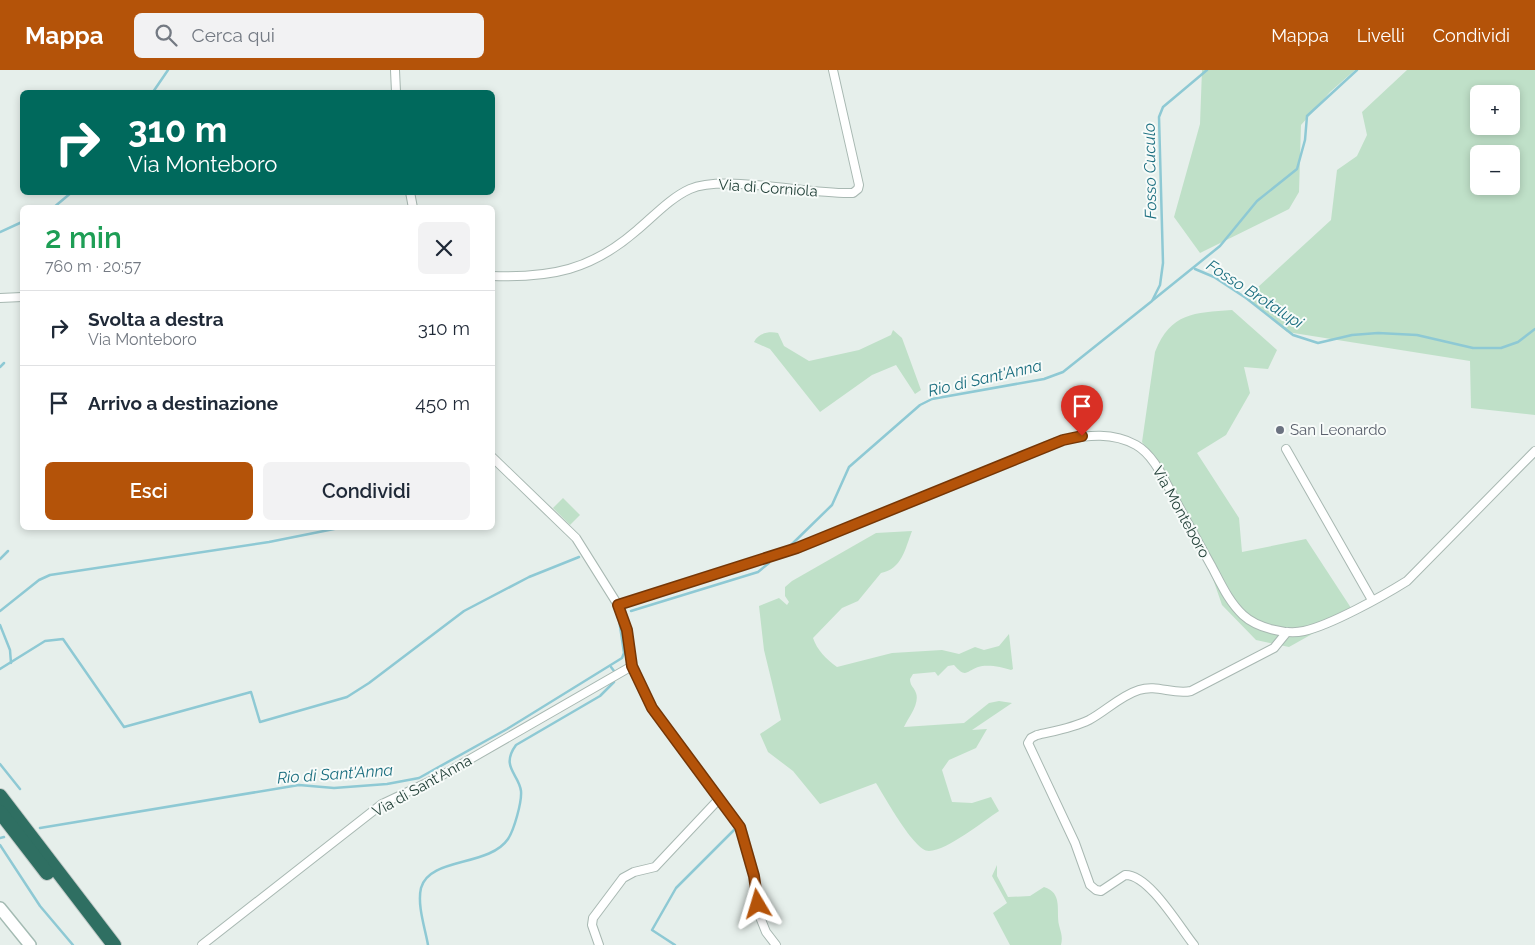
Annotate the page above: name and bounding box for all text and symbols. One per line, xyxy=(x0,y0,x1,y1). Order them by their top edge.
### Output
search box xyxy=(134,13,484,58)
text: Mappa xyxy=(25,21,104,50)
icon: search xyxy=(152,21,180,49)
text: Cerca qui xyxy=(192,24,275,46)
text: Mappa xyxy=(1271,25,1329,46)
text: Livelli xyxy=(1357,25,1405,46)
text: Condividi xyxy=(1433,25,1510,46)
map controls xyxy=(1470,85,1520,195)
button: + xyxy=(1470,85,1520,135)
text: 310 m xyxy=(128,109,227,150)
icon: right xyxy=(45,110,110,175)
water label: Fosso Cuculo xyxy=(1140,123,1160,219)
button: − xyxy=(1470,145,1520,195)
text: Via Monteboro xyxy=(128,151,277,177)
street label: Via di Corniola xyxy=(718,176,818,200)
text: 2 min xyxy=(45,220,122,255)
button: close xyxy=(418,222,470,274)
water label: Fosso Brotalupi xyxy=(1203,256,1307,333)
text: 760 m · 20:57 xyxy=(45,257,141,276)
text: Svolta a destra xyxy=(88,308,224,330)
icon: right xyxy=(45,314,73,342)
text: 310 m xyxy=(418,317,470,339)
text: Via Monteboro xyxy=(88,330,197,349)
water label: Rio di Sant'Anna xyxy=(926,356,1044,400)
pin xyxy=(1061,385,1103,436)
icon: arrive xyxy=(45,389,73,417)
text: Arrivo a destinazione xyxy=(88,392,278,414)
text: 450 m xyxy=(415,392,470,414)
icon: arrive xyxy=(1068,392,1096,420)
place label: San Leonardo xyxy=(1290,421,1386,439)
marker: San Leonardo xyxy=(1274,424,1286,436)
button: Esci xyxy=(45,462,253,520)
button: Condividi xyxy=(263,462,470,520)
street label: Via Monteboro xyxy=(1148,463,1214,561)
street label: Via di Sant'Anna xyxy=(369,751,475,821)
water label: Rio di Sant'Anna xyxy=(276,760,394,788)
position arrow xyxy=(731,877,783,929)

